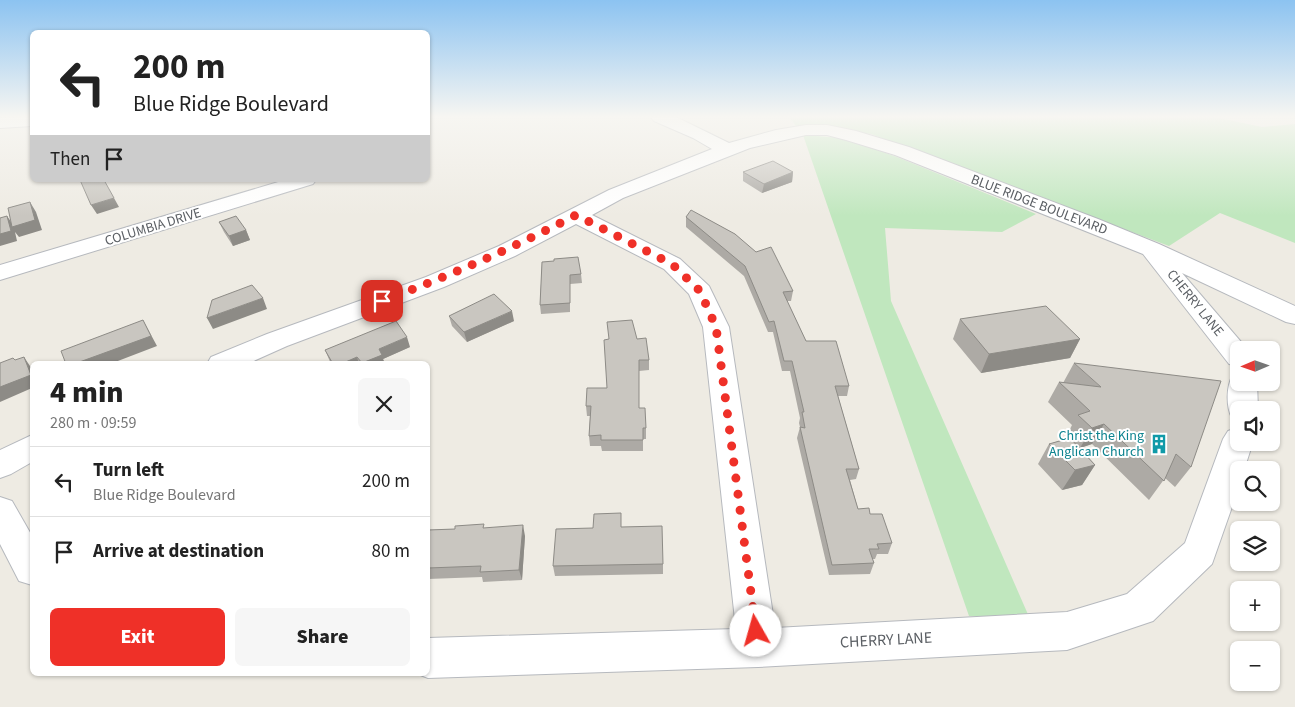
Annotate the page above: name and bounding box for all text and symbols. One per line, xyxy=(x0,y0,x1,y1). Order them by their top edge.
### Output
text: 200 m xyxy=(133,42,225,92)
icon: left xyxy=(50,50,115,115)
text: Blue Ridge Boulevard xyxy=(133,88,329,120)
icon: arrive xyxy=(100,145,128,173)
text: Then xyxy=(50,146,90,173)
street label: BLUE RIDGE BOULEVARD xyxy=(968,170,1110,240)
street label: COLUMBIA DRIVE xyxy=(102,203,204,251)
street label: CHERRY LANE xyxy=(1162,265,1228,341)
pin xyxy=(361,280,403,322)
icon: arrive xyxy=(368,287,396,315)
north arrow xyxy=(1230,341,1280,391)
map controls xyxy=(1230,341,1280,691)
text: 4 min xyxy=(50,371,124,414)
button: close xyxy=(358,378,410,430)
button: sound xyxy=(1230,401,1280,451)
text: 280 m · 09:59 xyxy=(50,412,137,434)
place label: Christ the King Anglican Church xyxy=(1049,426,1144,462)
building icon: Christ the King Anglican Church xyxy=(1148,433,1170,455)
text: Turn left xyxy=(93,457,164,484)
button: search xyxy=(1230,461,1280,511)
icon: left xyxy=(50,468,78,496)
text: 200 m xyxy=(362,468,410,495)
text: Blue Ridge Boulevard xyxy=(93,484,236,506)
button: layers xyxy=(1230,521,1280,571)
icon: arrive xyxy=(50,538,78,566)
text: Arrive at destination xyxy=(93,538,264,565)
text: 80 m xyxy=(372,538,410,565)
button: + xyxy=(1230,581,1280,631)
position arrow xyxy=(729,604,781,656)
button: Exit xyxy=(50,608,225,666)
button: Share xyxy=(235,608,410,666)
street label: CHERRY LANE xyxy=(839,627,933,653)
button: − xyxy=(1230,641,1280,691)

